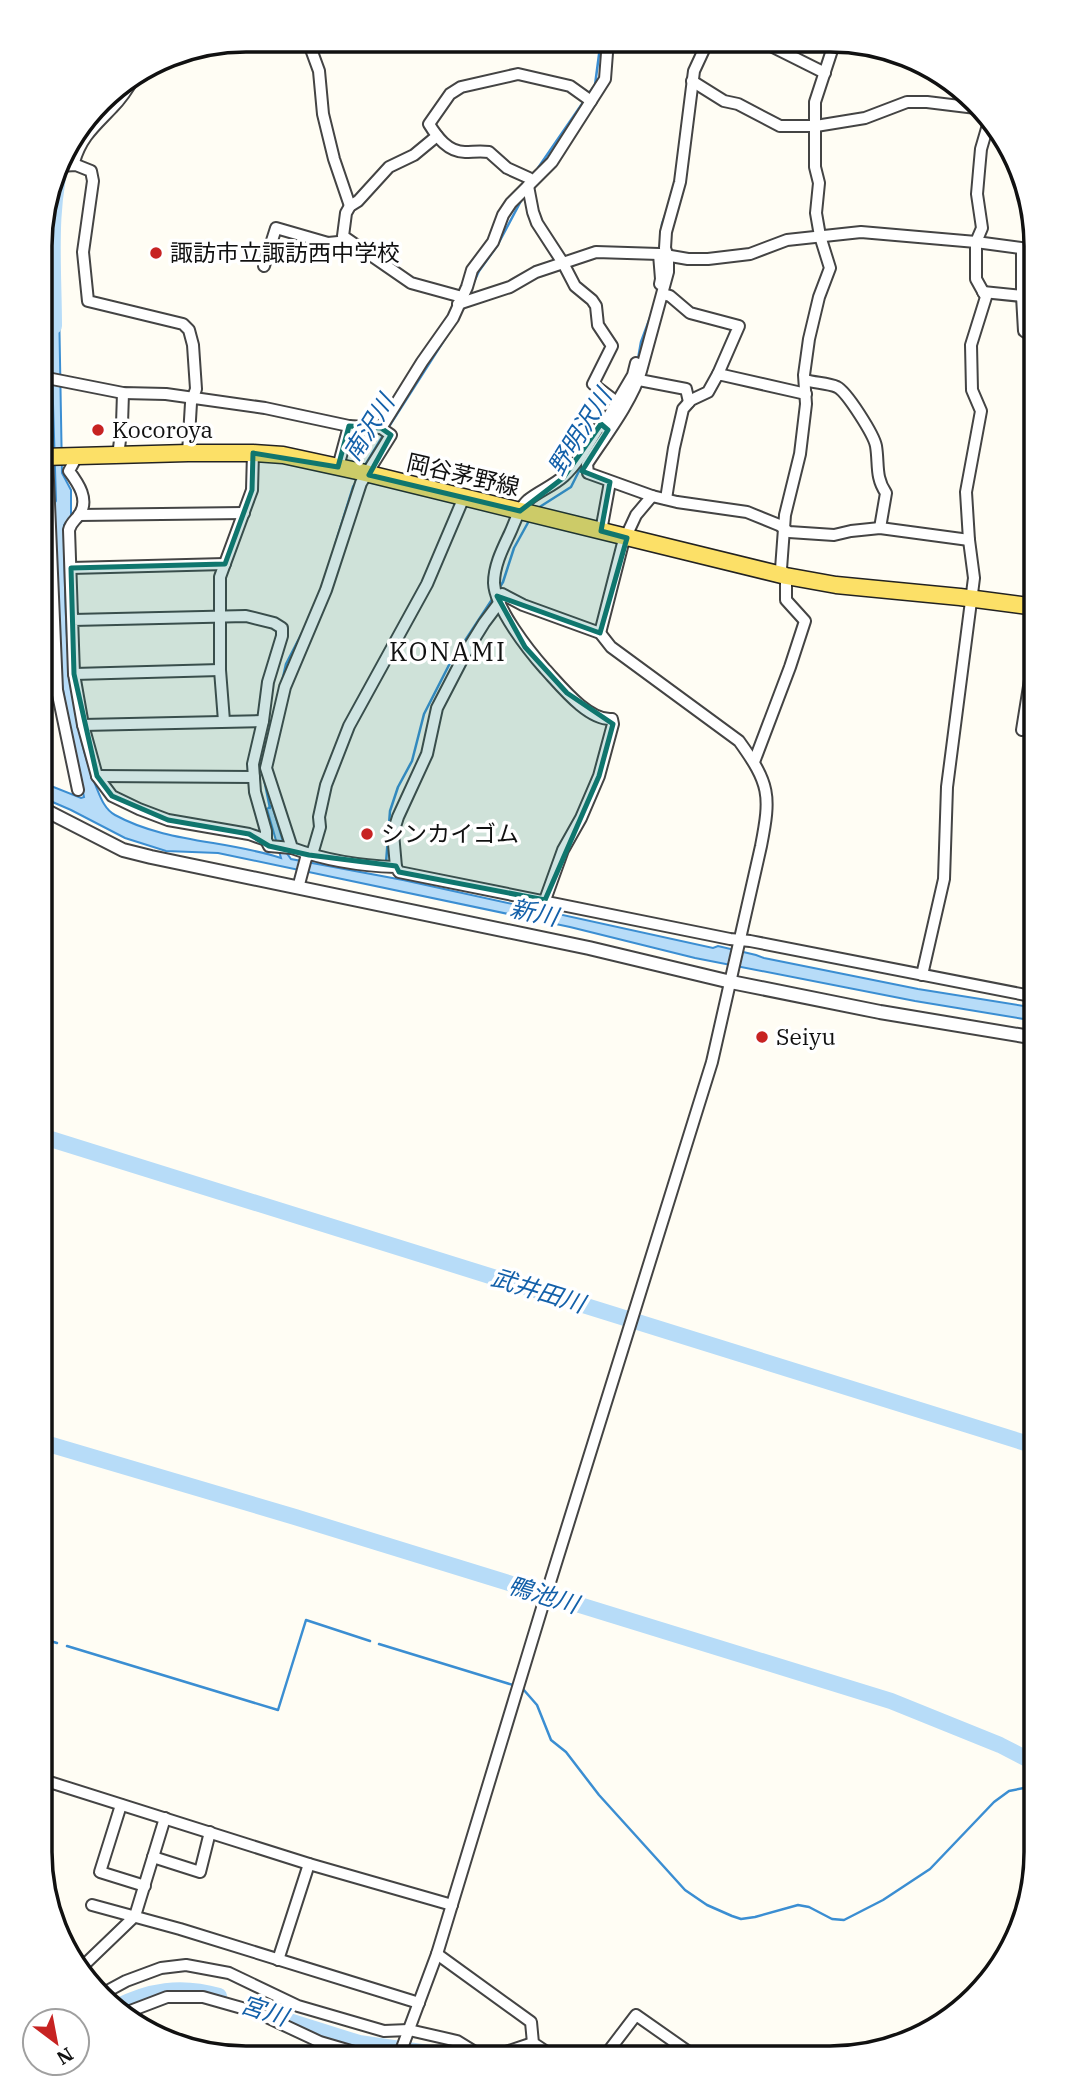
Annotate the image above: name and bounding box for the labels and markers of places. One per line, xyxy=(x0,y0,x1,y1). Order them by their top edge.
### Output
place label: 諏訪市立諏訪西中学校 xyxy=(170,237,400,267)
marker: 諏訪市立諏訪西中学校 xyxy=(148,245,164,261)
place label: Kocoroya xyxy=(112,414,213,444)
marker: Kocoroya xyxy=(90,422,106,438)
place label: シンカイゴム xyxy=(381,818,519,848)
marker: シンカイゴム xyxy=(359,826,375,842)
place label: Seiyu xyxy=(776,1021,836,1051)
marker: Seiyu xyxy=(754,1029,770,1045)

